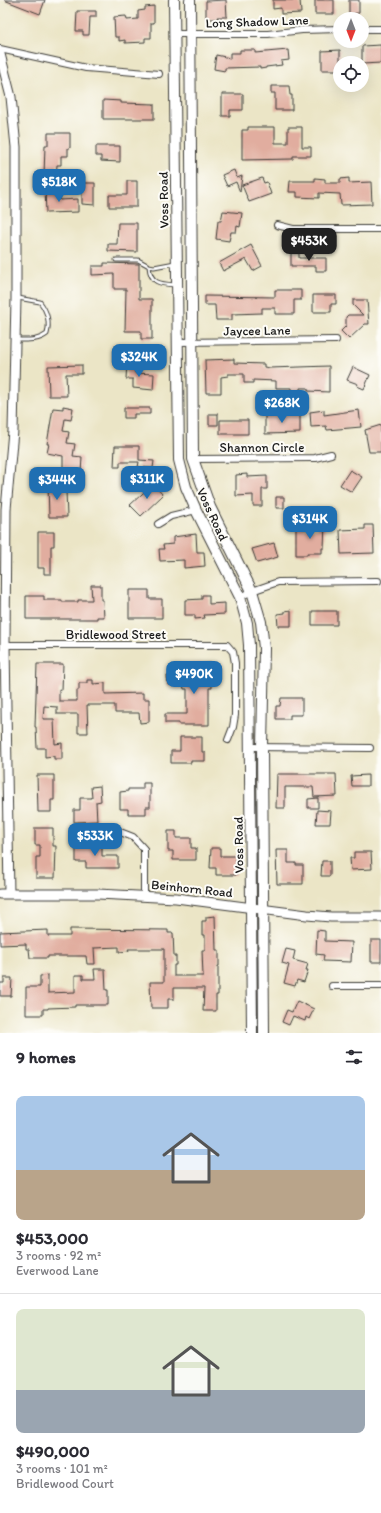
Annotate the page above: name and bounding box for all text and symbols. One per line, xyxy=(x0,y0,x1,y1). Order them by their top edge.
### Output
street label: Long Shadow Lane xyxy=(205,12,309,31)
north arrow xyxy=(333,12,369,48)
map controls xyxy=(333,12,369,92)
button: locate xyxy=(333,56,369,92)
pin: $518K xyxy=(31,169,87,203)
street label: Voss Road xyxy=(156,171,171,229)
text: $518K xyxy=(42,174,76,189)
pin: $453K xyxy=(281,228,337,262)
text: $453K xyxy=(291,233,327,248)
street label: Jaycee Lane xyxy=(223,322,291,339)
pin: $324K xyxy=(111,344,167,378)
text: $324K xyxy=(121,349,157,364)
pin: $268K xyxy=(254,390,310,424)
text: $268K xyxy=(264,395,300,410)
street label: Shannon Circle xyxy=(220,440,304,455)
pin: $311K xyxy=(119,466,175,500)
pin: $344K xyxy=(29,467,85,501)
text: $311K xyxy=(130,471,164,486)
text: $344K xyxy=(38,472,76,487)
street label: Voss Road xyxy=(194,485,231,543)
pin: $314K xyxy=(282,506,338,540)
text: $314K xyxy=(292,511,328,526)
street label: Bridlewood Street xyxy=(66,627,166,642)
pin: $490K xyxy=(166,661,222,695)
text: $490K xyxy=(175,666,213,681)
street label: Voss Road xyxy=(231,816,246,874)
pin: $533K xyxy=(67,823,123,857)
text: $533K xyxy=(77,828,113,843)
street label: Beinhorn Road xyxy=(151,877,233,900)
icon: filters xyxy=(343,1046,365,1068)
text: 9 homes xyxy=(16,1047,76,1067)
icon: home xyxy=(155,1122,227,1194)
text: $453,000 xyxy=(16,1228,88,1248)
text: 3 rooms · 92 m² xyxy=(16,1248,101,1263)
text: Everwood Lane xyxy=(16,1263,99,1278)
icon: home xyxy=(155,1335,227,1407)
text: $490,000 xyxy=(16,1441,90,1461)
text: 3 rooms · 101 m² xyxy=(16,1461,108,1476)
text: Bridlewood Court xyxy=(16,1476,114,1491)

